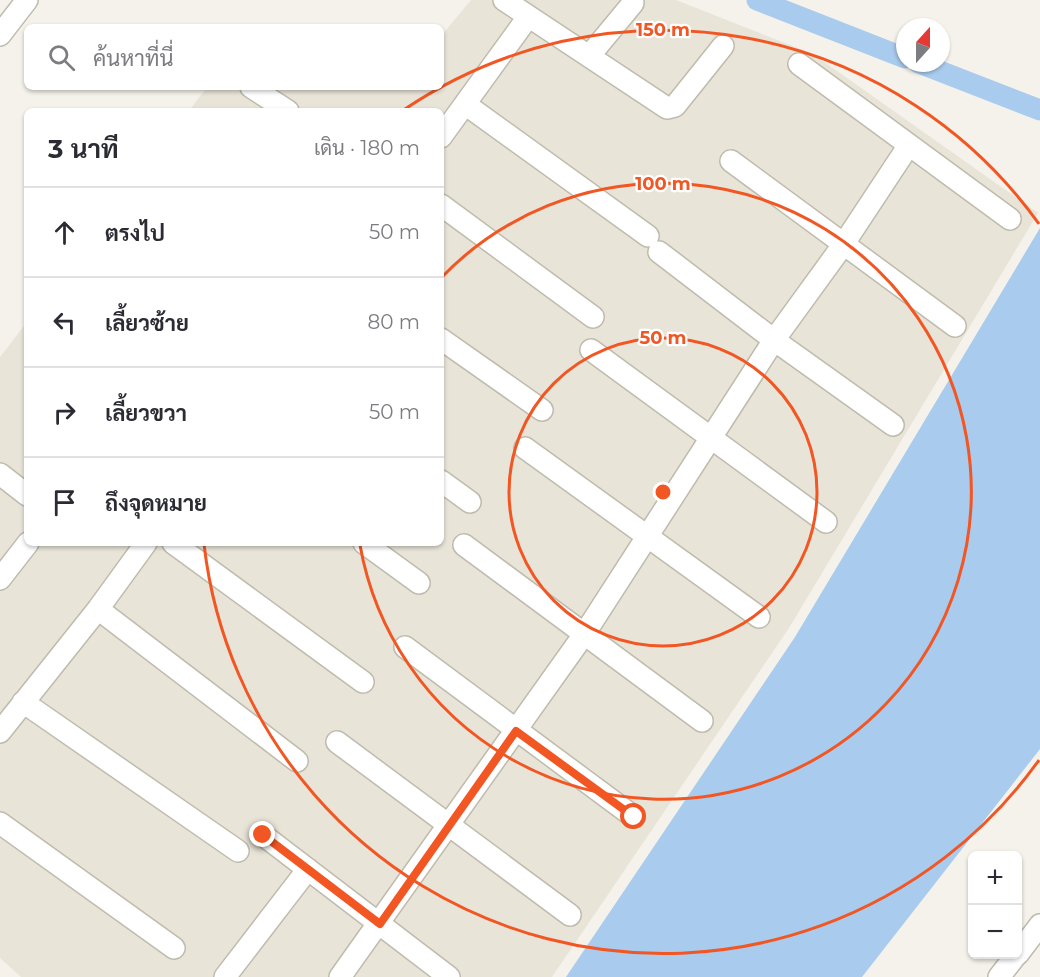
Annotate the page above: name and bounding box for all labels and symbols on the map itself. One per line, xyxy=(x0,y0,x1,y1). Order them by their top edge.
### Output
north arrow xyxy=(896,18,950,72)
text: 150 m xyxy=(636,19,690,41)
text: 100 m xyxy=(635,173,691,195)
text: 50 m xyxy=(640,327,686,349)
centre of rings xyxy=(653,482,673,502)
route start xyxy=(620,803,646,829)
route end xyxy=(249,821,275,847)

